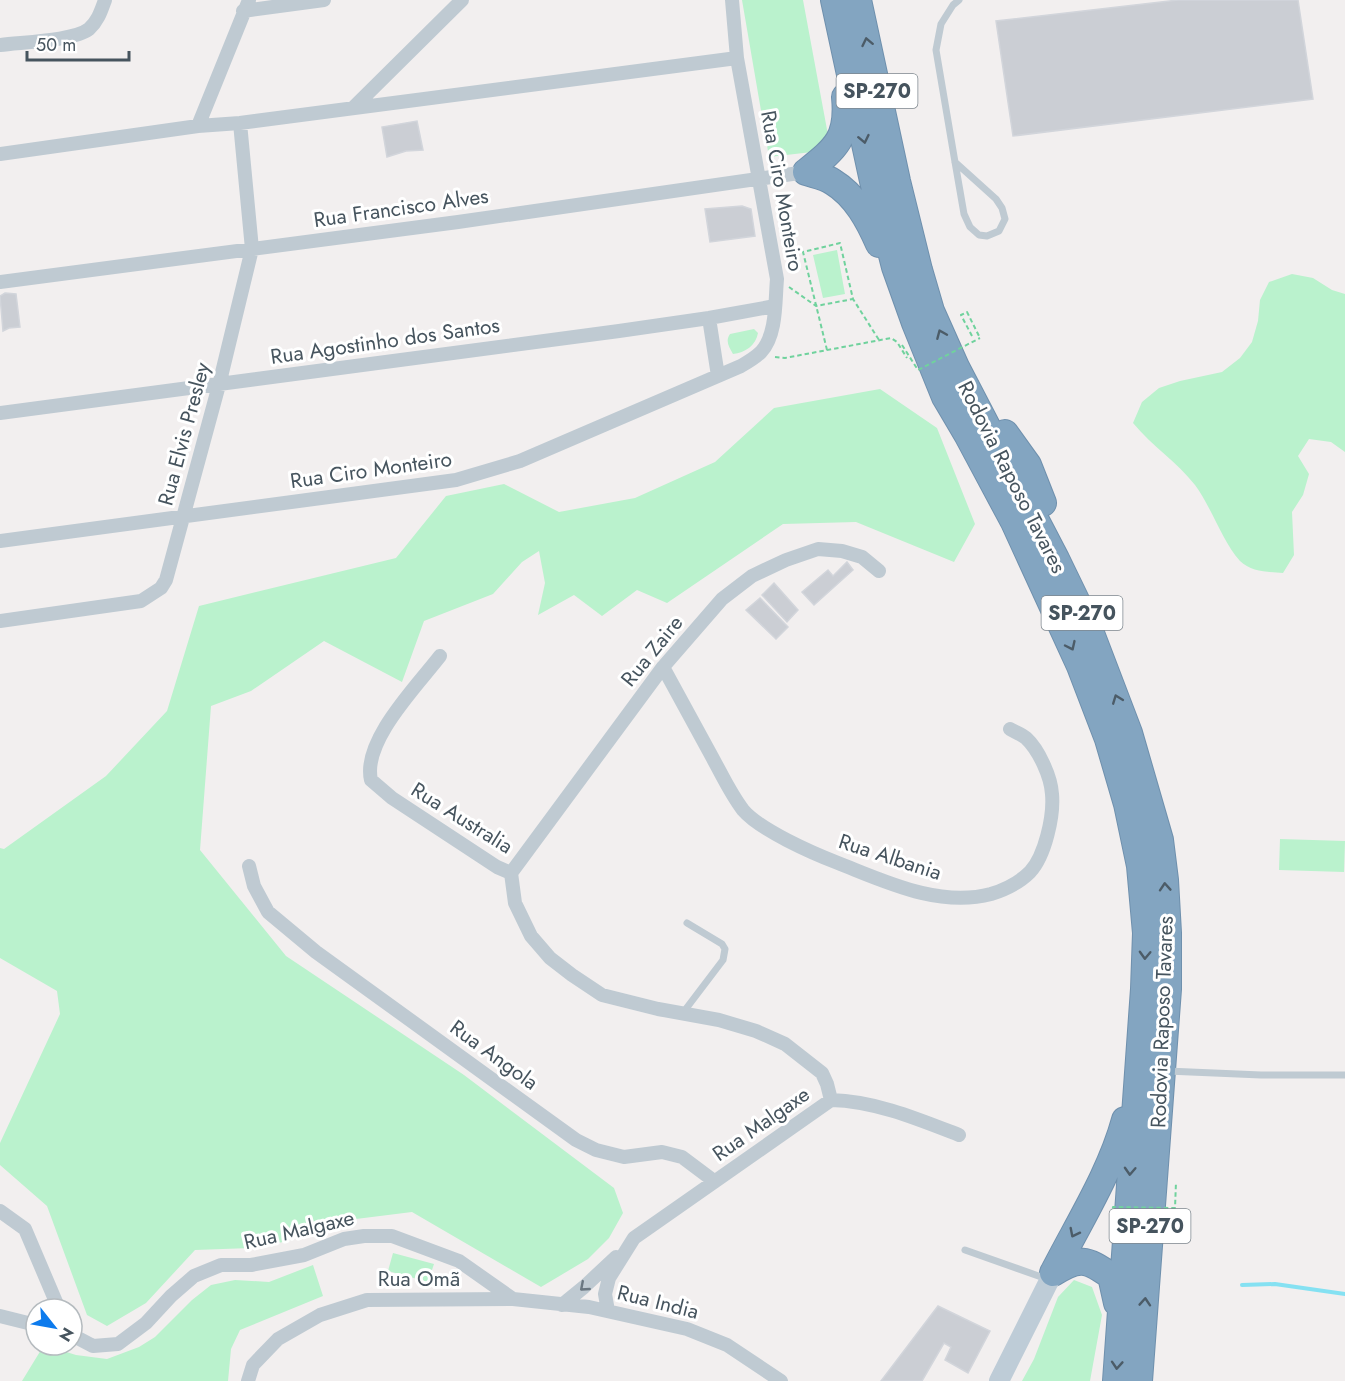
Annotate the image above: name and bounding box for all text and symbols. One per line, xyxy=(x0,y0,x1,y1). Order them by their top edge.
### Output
scale bar xyxy=(27,24,129,62)
text: 50 m xyxy=(36,32,76,58)
one-way arrow xyxy=(861,38,874,48)
road number: SP-270 xyxy=(836,74,918,108)
street label: Rua Ciro Monteiro xyxy=(753,108,811,274)
one-way arrow xyxy=(857,134,870,144)
street label: Rua Francisco Alves xyxy=(312,181,490,235)
street label: Rua Agostinho dos Santos xyxy=(269,310,501,372)
one-way arrow xyxy=(936,330,948,341)
street label: Rua Elvis Presley xyxy=(151,358,218,509)
street label: Rodovia Raposo Tavares xyxy=(950,376,1074,578)
street label: Rua Ciro Monteiro xyxy=(288,444,454,496)
road number: SP-270 xyxy=(1042,596,1122,630)
street label: Rua Zaire xyxy=(614,609,690,693)
one-way arrow xyxy=(1063,639,1075,650)
one-way arrow xyxy=(1111,694,1124,705)
street label: Rua Australia xyxy=(405,775,519,861)
street label: Rua Albania xyxy=(835,826,945,888)
one-way arrow xyxy=(1159,882,1172,891)
street label: Rodovia Raposo Tavares xyxy=(1143,915,1181,1129)
one-way arrow xyxy=(1139,951,1151,960)
street label: Rua Angola xyxy=(444,1013,544,1097)
street label: Rua Malgaxe xyxy=(706,1079,816,1169)
one-way arrow xyxy=(1124,1166,1137,1175)
street label: Rua Malgaxe xyxy=(241,1203,357,1257)
road number: SP-270 xyxy=(1110,1209,1190,1243)
one-way arrow xyxy=(1070,1226,1081,1237)
street label: Rua Omã xyxy=(378,1264,460,1294)
street label: Rua India xyxy=(614,1277,702,1327)
one-way arrow xyxy=(580,1280,591,1291)
north arrow xyxy=(24,1297,84,1357)
one-way arrow xyxy=(1138,1297,1151,1306)
text: N xyxy=(53,1323,80,1346)
one-way arrow xyxy=(1111,1361,1124,1370)

